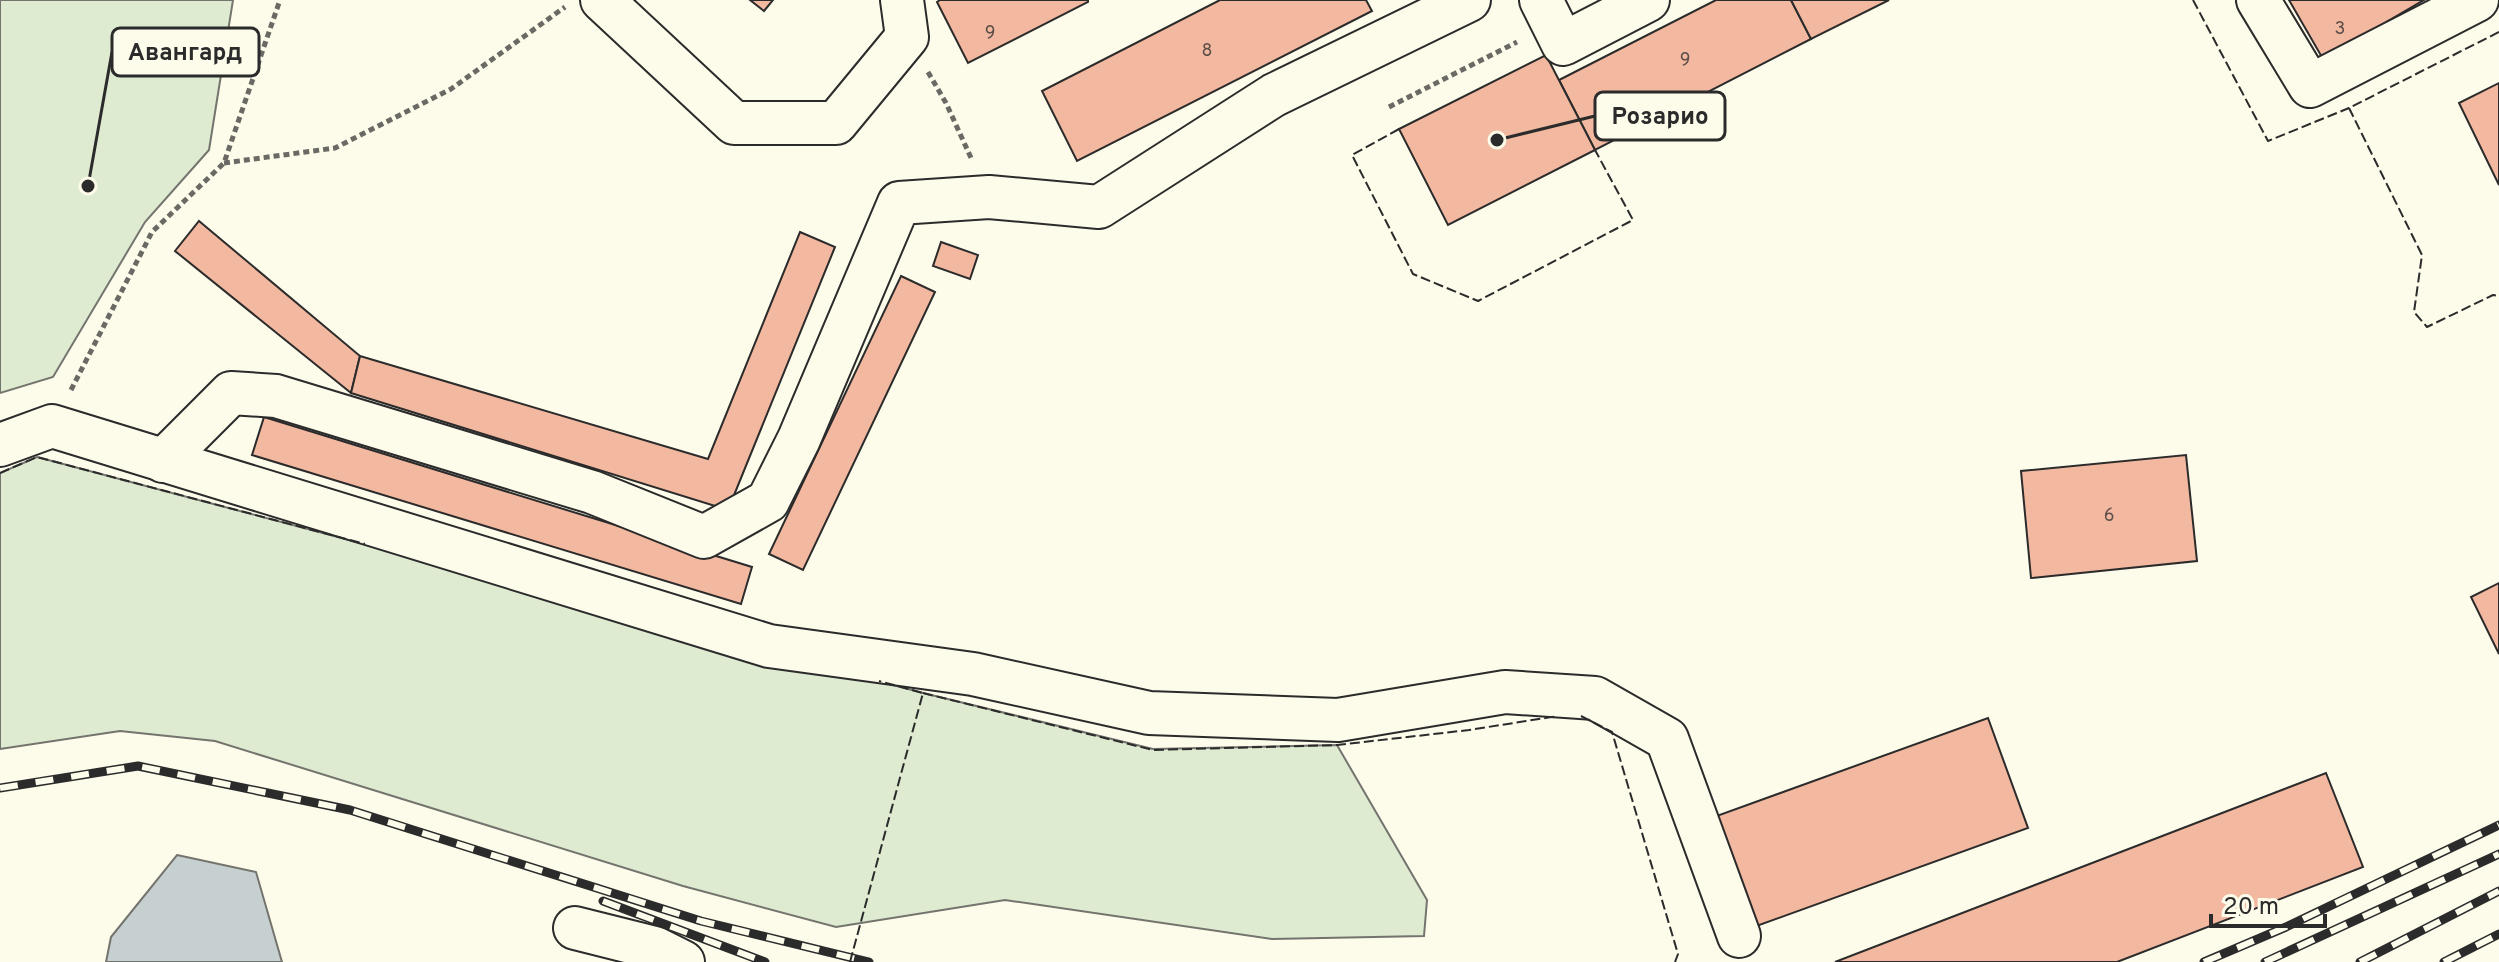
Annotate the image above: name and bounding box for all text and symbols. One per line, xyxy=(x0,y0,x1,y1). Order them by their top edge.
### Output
house number: 3 xyxy=(2335,18,2345,41)
house number: 9 xyxy=(985,22,995,45)
callout: Авангард xyxy=(112,28,259,76)
text: Авангард xyxy=(128,39,242,69)
house number: 8 xyxy=(1202,40,1213,63)
house number: 9 xyxy=(1680,49,1690,72)
callout: Розарио xyxy=(1595,92,1725,140)
text: Розарио xyxy=(1611,103,1709,133)
house number: 6 xyxy=(2104,505,2114,528)
scale bar xyxy=(2211,878,2325,928)
text: 20 m xyxy=(2223,893,2279,923)

